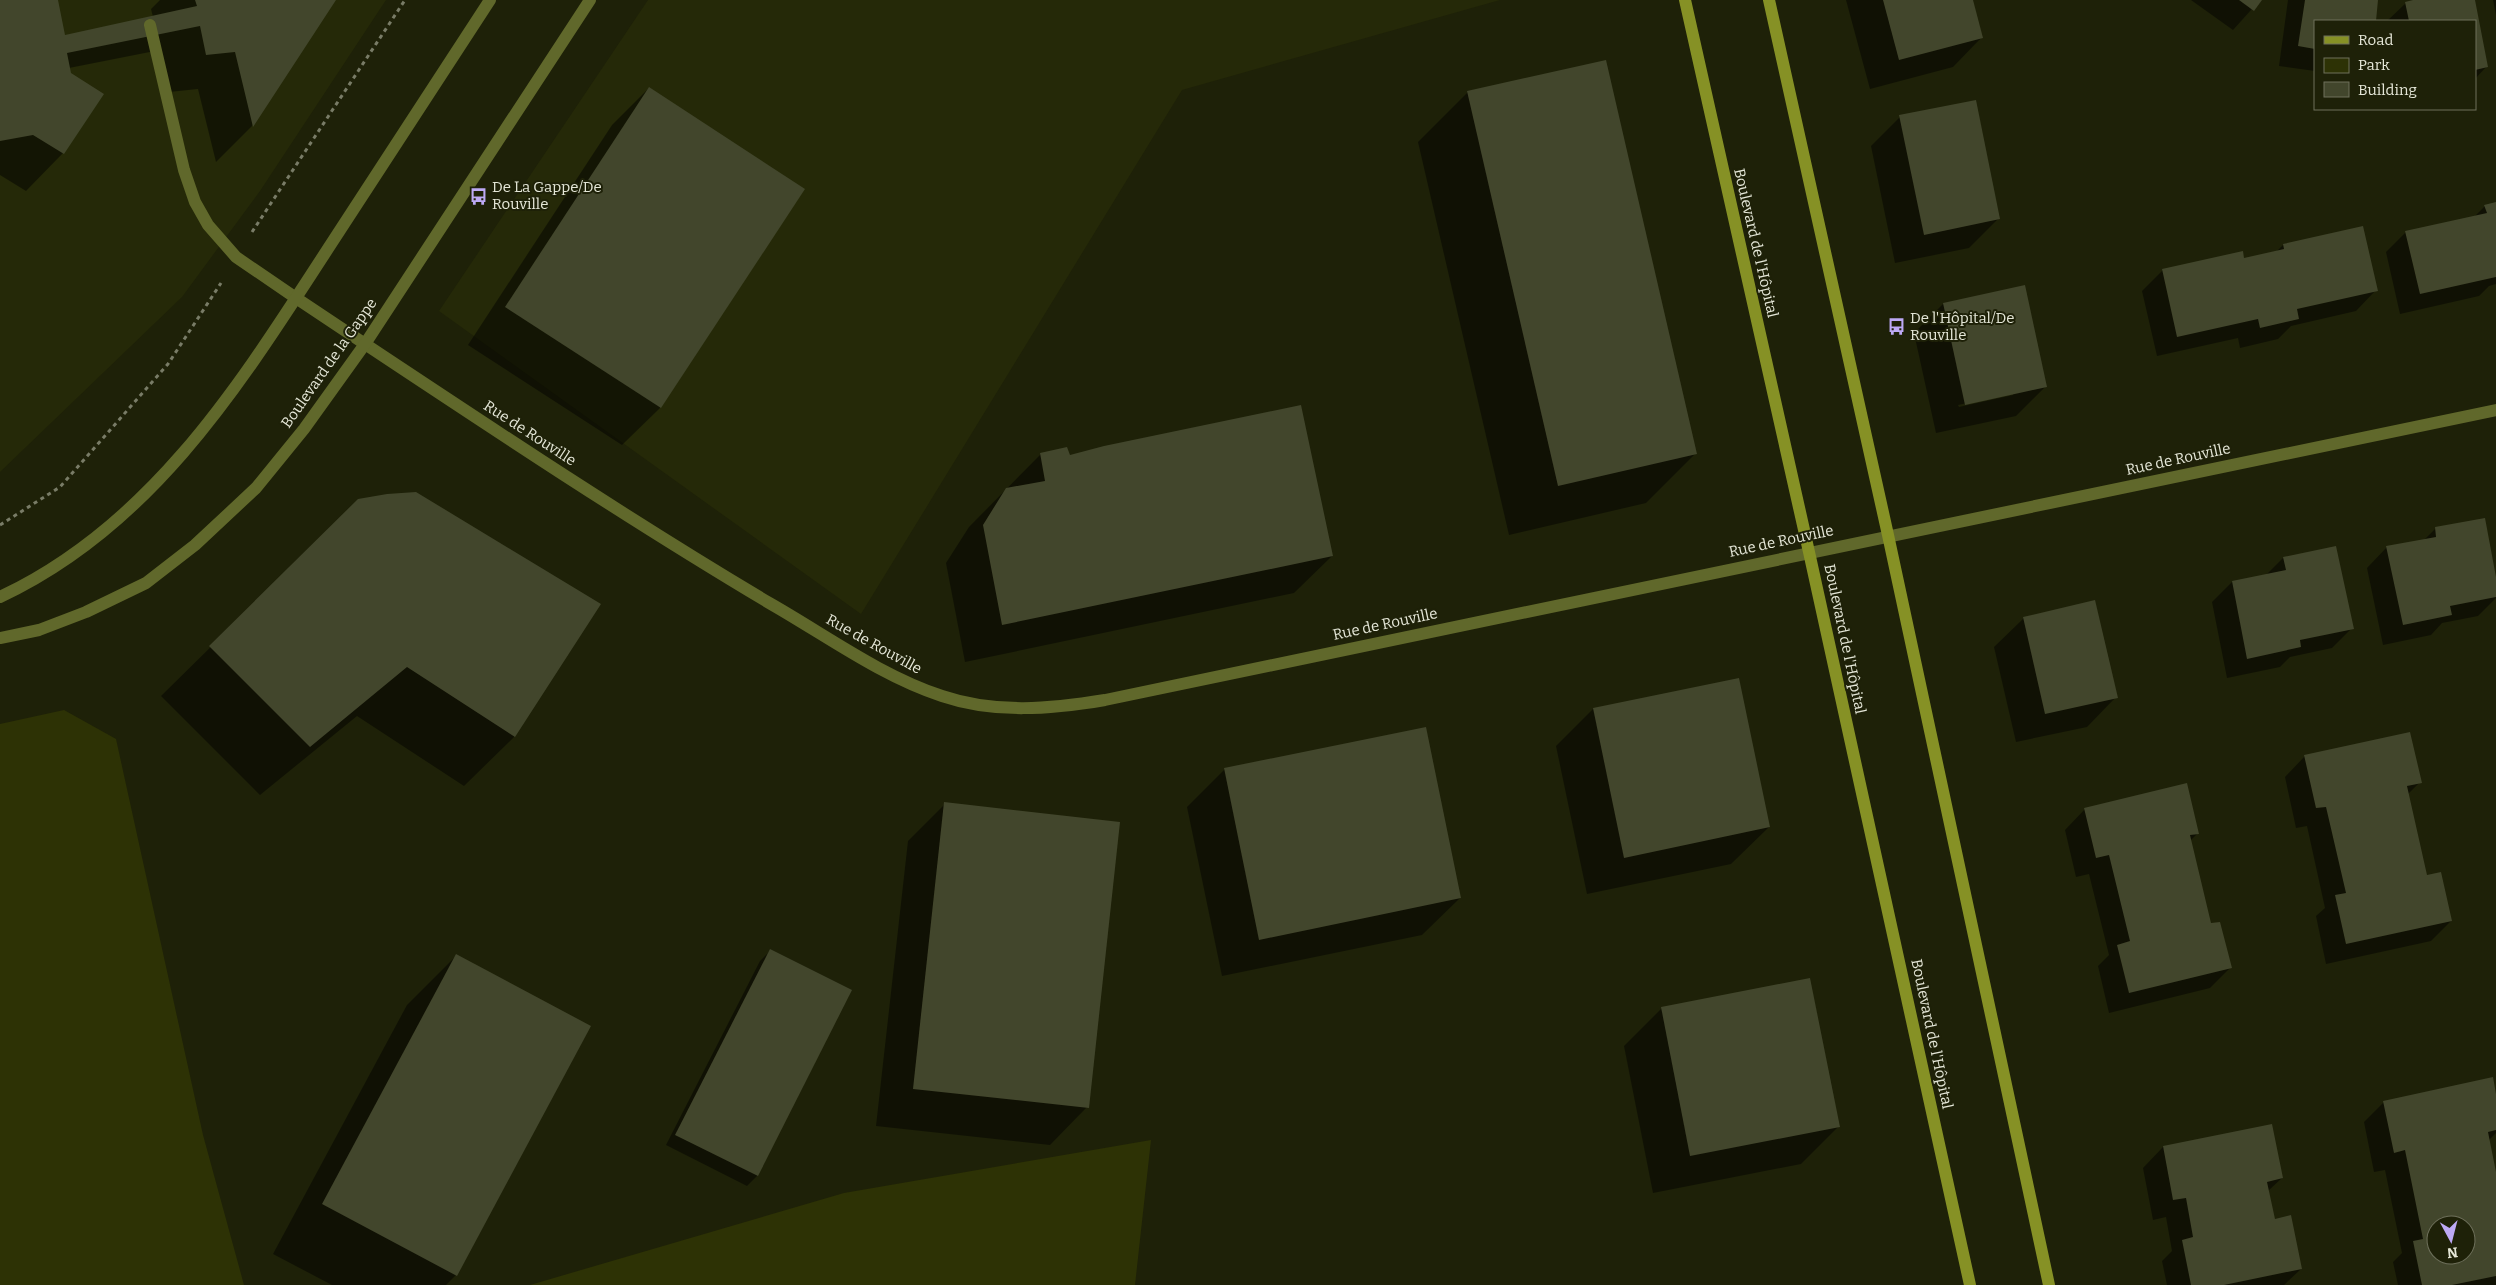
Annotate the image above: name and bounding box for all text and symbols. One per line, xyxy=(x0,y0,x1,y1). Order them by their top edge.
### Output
legend xyxy=(2314,20,2476,110)
text: Road xyxy=(2358,31,2393,49)
text: Park xyxy=(2358,56,2390,74)
text: Building xyxy=(2358,81,2417,99)
street label: Boulevard de l'Hôpital xyxy=(1730,167,1782,319)
place label: De La Gappe/De Rouville xyxy=(492,178,602,213)
bus stop icon: De La Gappe/De Rouville xyxy=(468,186,488,206)
street label: Boulevard de la Gappe xyxy=(277,295,381,431)
place label: De l'Hôpital/De Rouville xyxy=(1910,309,2014,344)
bus stop icon: De l'Hôpital/De Rouville xyxy=(1886,317,1906,337)
street label: Rue de Rouville xyxy=(480,396,580,470)
street label: Rue de Rouville xyxy=(2124,439,2232,479)
street label: Rue de Rouville xyxy=(1727,521,1835,561)
street label: Boulevard de l'Hôpital xyxy=(1820,562,1870,716)
street label: Rue de Rouville xyxy=(1331,604,1439,644)
street label: Rue de Rouville xyxy=(823,610,925,678)
street label: Boulevard de l'Hôpital xyxy=(1907,957,1957,1111)
north arrow xyxy=(2426,1215,2476,1265)
text: N xyxy=(2446,1243,2459,1262)

